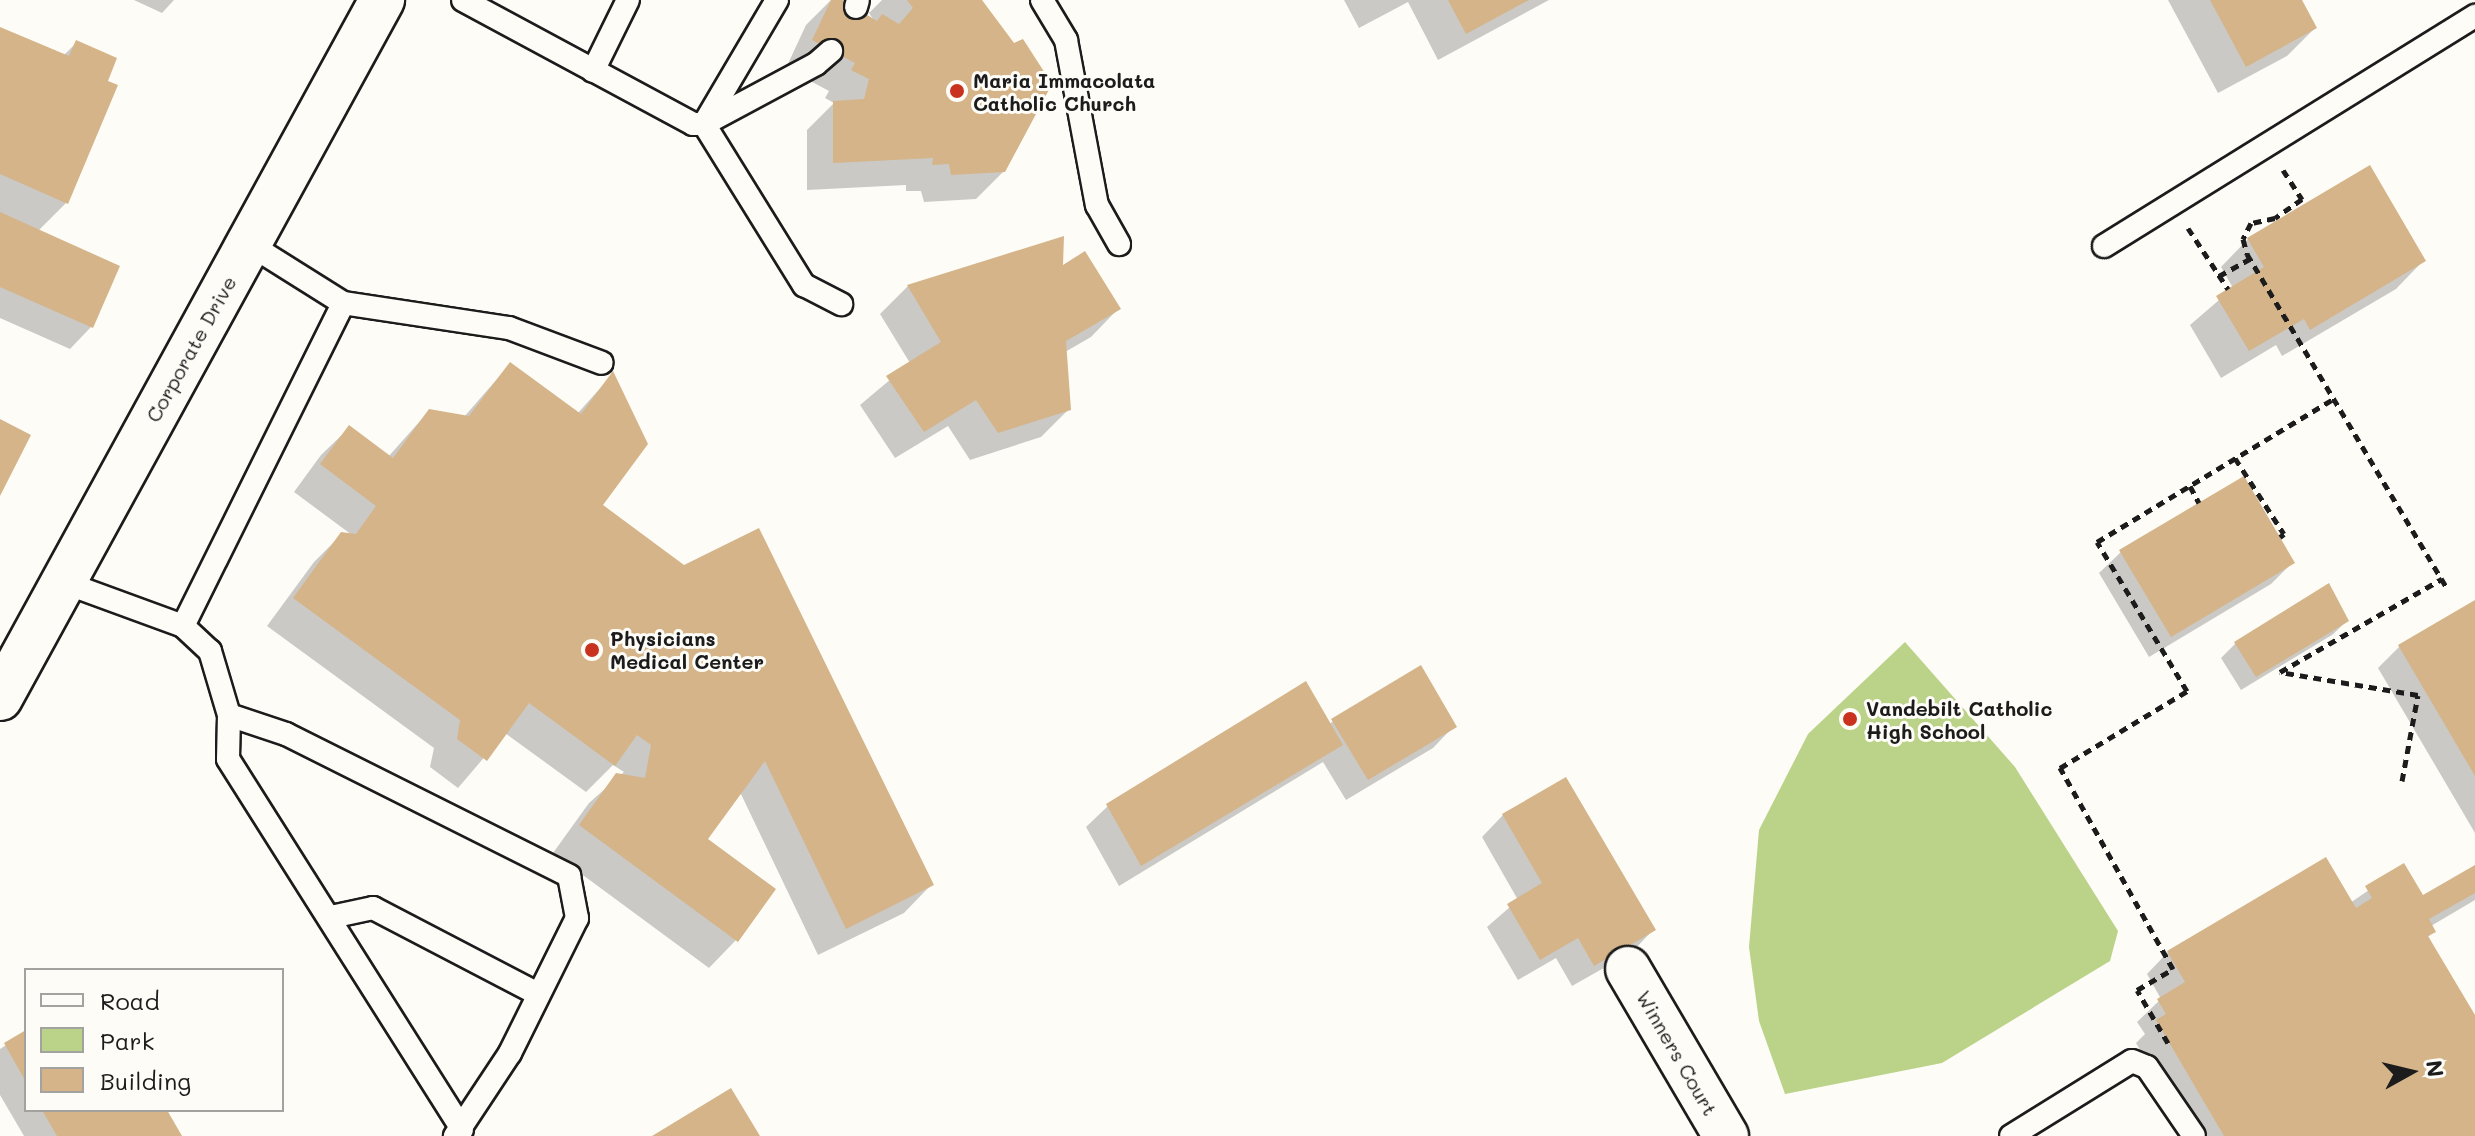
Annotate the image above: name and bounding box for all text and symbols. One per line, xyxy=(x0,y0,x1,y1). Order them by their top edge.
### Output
place label: Maria Immacolata Catholic Church xyxy=(973,68,1155,115)
marker: Maria Immacolata Catholic Church xyxy=(948,82,966,100)
street label: Corporate Drive xyxy=(141,272,241,426)
place label: Physicians Medical Center xyxy=(610,626,764,673)
marker: Physicians Medical Center xyxy=(581,639,603,661)
place label: Vandebilt Catholic High School xyxy=(1866,696,2052,743)
marker: Vandebilt Catholic High School xyxy=(1841,710,1859,728)
legend xyxy=(24,968,284,1112)
text: Road xyxy=(100,985,160,1016)
street label: Winners Court xyxy=(1632,986,1722,1120)
text: Park xyxy=(100,1025,154,1056)
north arrow xyxy=(2371,1032,2451,1112)
text: N xyxy=(2420,1058,2451,1079)
text: Building xyxy=(100,1065,191,1096)

